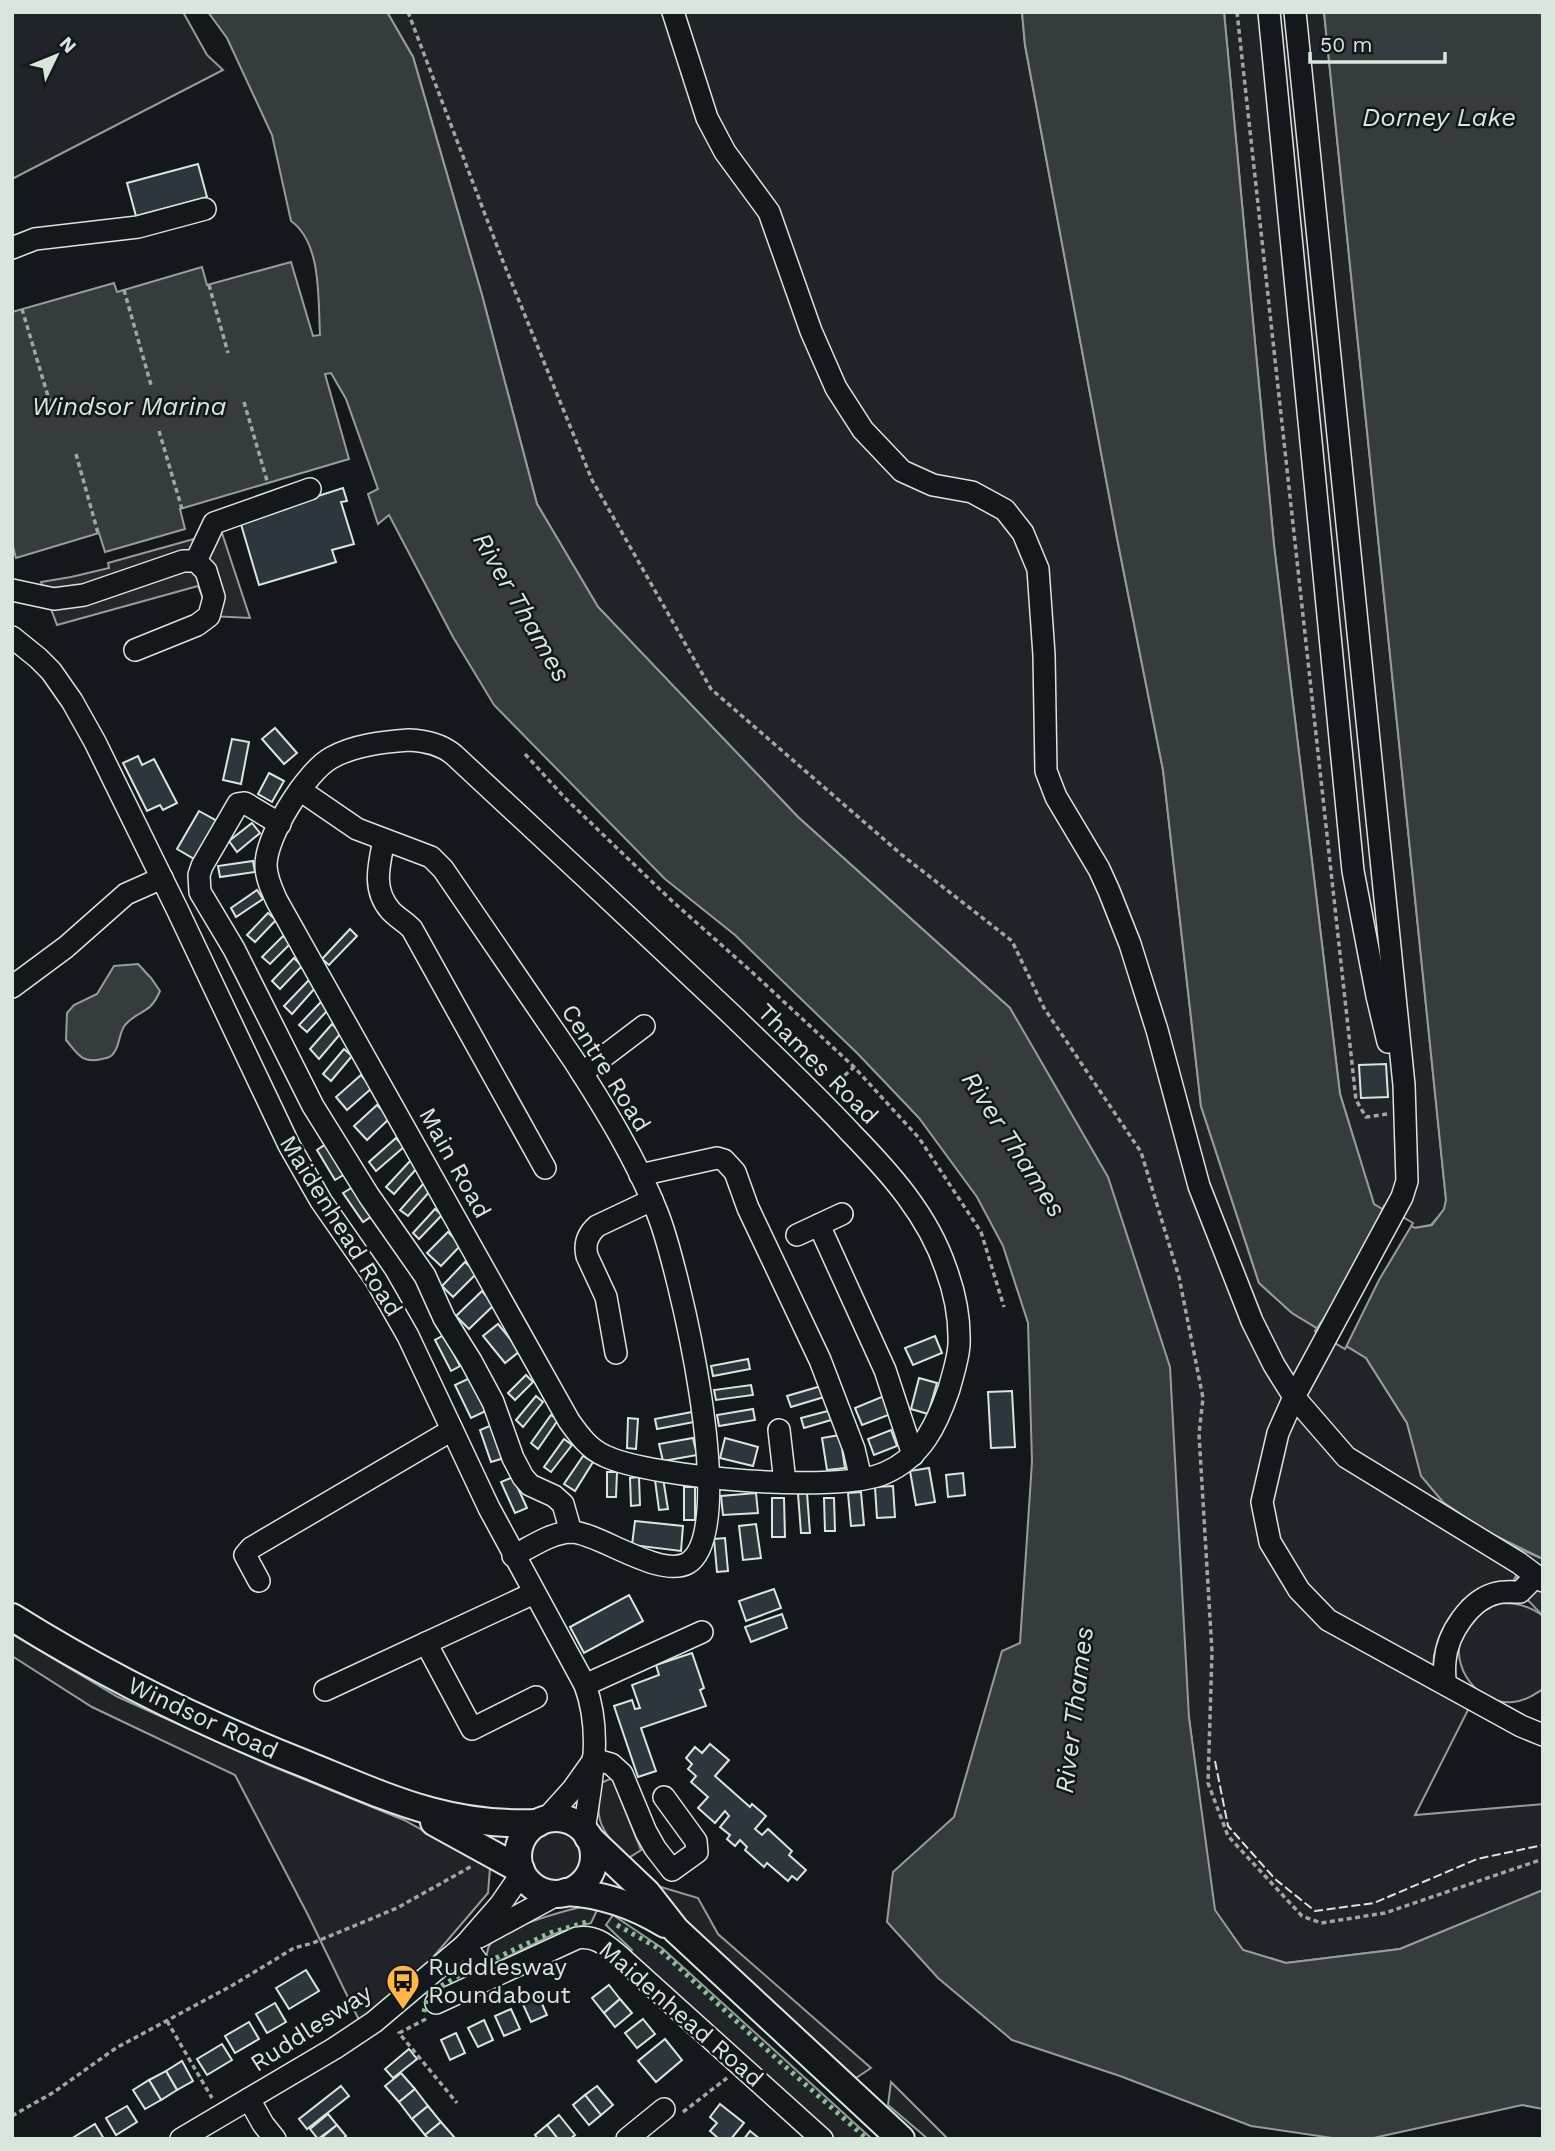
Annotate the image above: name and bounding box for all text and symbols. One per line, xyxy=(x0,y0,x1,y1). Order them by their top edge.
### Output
north arrow xyxy=(21,21,91,91)
scale bar xyxy=(1310,21,1445,65)
text: N xyxy=(55,32,81,58)
text: 50 m xyxy=(1320,32,1372,57)
water label: Dorney Lake xyxy=(1362,102,1516,132)
water label: Windsor Marina xyxy=(31,391,227,421)
water label: River Thames xyxy=(467,527,577,687)
street label: Thames Road xyxy=(752,998,884,1130)
street label: Centre Road xyxy=(556,999,656,1137)
water label: River Thames xyxy=(956,1066,1072,1222)
street label: Main Road xyxy=(413,1103,497,1223)
street label: Maidenhead Road xyxy=(274,1130,408,1322)
water label: River Thames xyxy=(1049,1625,1099,1795)
street label: Windsor Road xyxy=(123,1671,283,1765)
street label: Maidenhead Road xyxy=(593,1935,769,2093)
place label: Ruddlesway Roundabout xyxy=(428,1953,571,2009)
bus stop icon: Ruddlesway Roundabout xyxy=(384,1962,422,2011)
street label: Ruddlesway xyxy=(245,1978,377,2078)

